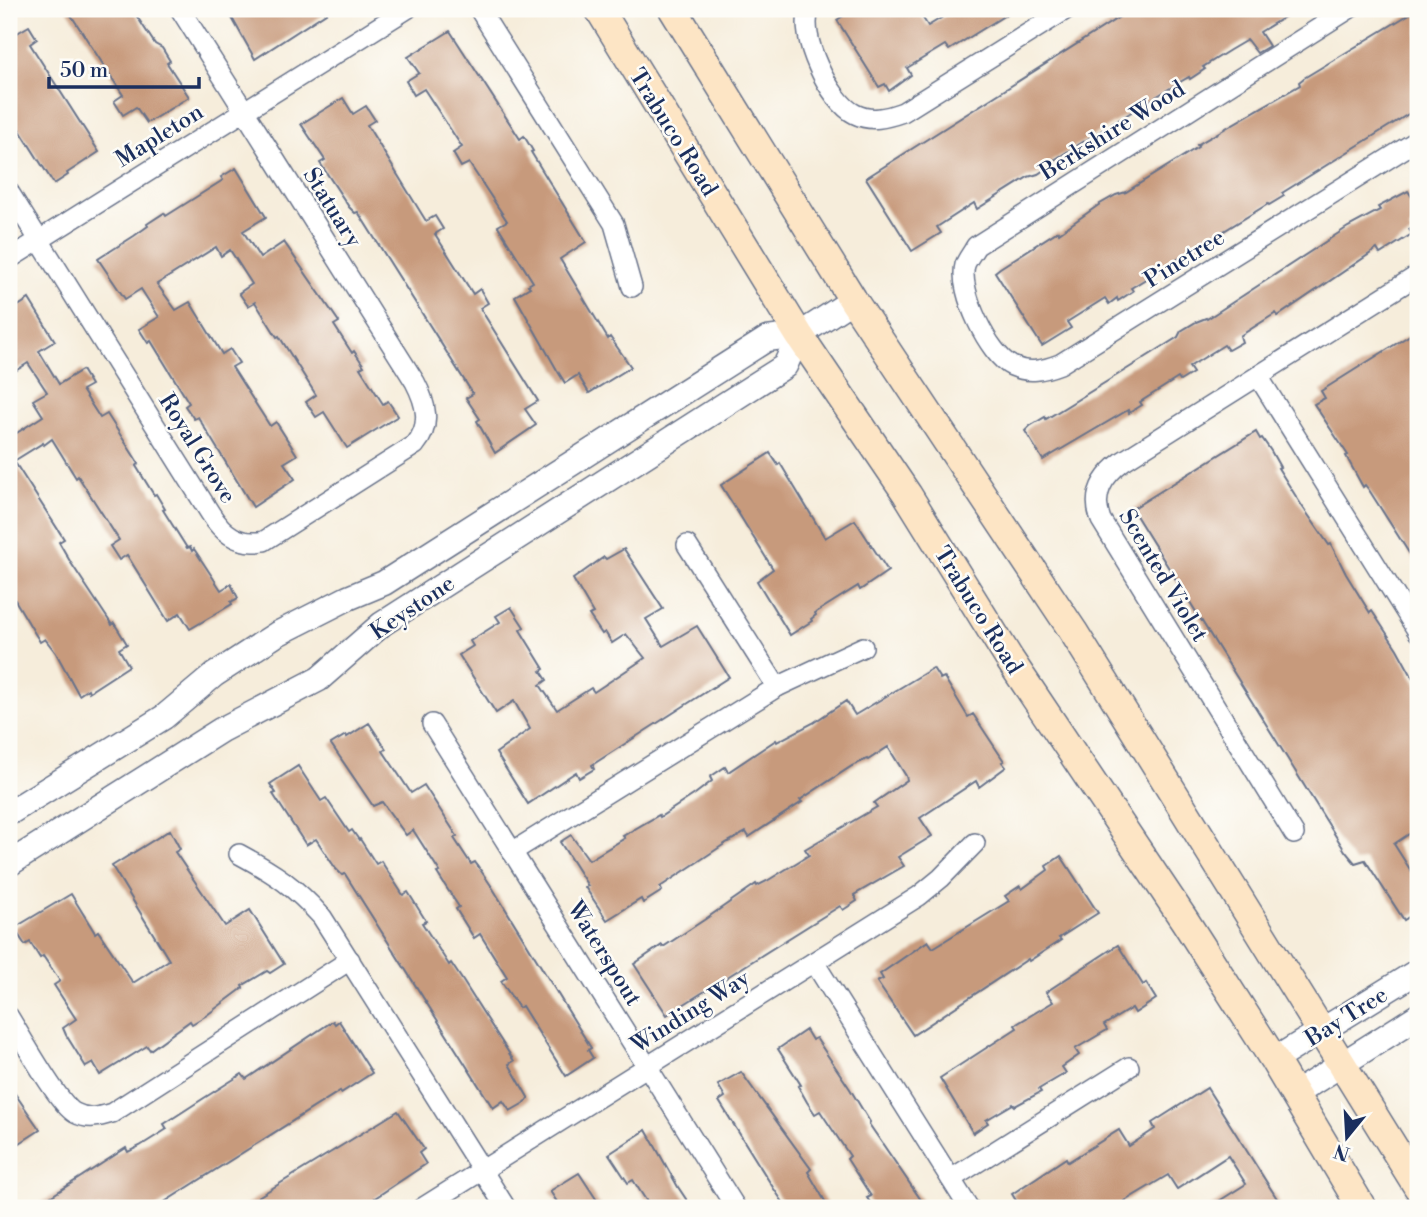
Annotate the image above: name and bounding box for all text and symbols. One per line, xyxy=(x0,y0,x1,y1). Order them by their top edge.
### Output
scale bar xyxy=(49,46,200,90)
text: 50 m xyxy=(60,58,108,84)
street label: Trabuco Road xyxy=(623,63,724,202)
street label: Berkshire Wood xyxy=(1034,75,1190,187)
street label: Mapleton xyxy=(110,98,209,174)
street label: Statuary xyxy=(297,163,368,253)
street label: Pinetree xyxy=(1139,223,1230,295)
street label: Royal Grove xyxy=(152,388,242,509)
street label: Scented Violet xyxy=(1113,504,1214,647)
street label: Trabuco Road xyxy=(928,541,1029,680)
street label: Keystone xyxy=(365,569,460,646)
street label: Waterspout xyxy=(560,895,647,1011)
street label: Winding Way xyxy=(625,964,756,1060)
street label: Bay Tree xyxy=(1299,981,1393,1054)
north arrow xyxy=(1312,1102,1382,1172)
text: N xyxy=(1331,1138,1353,1166)

